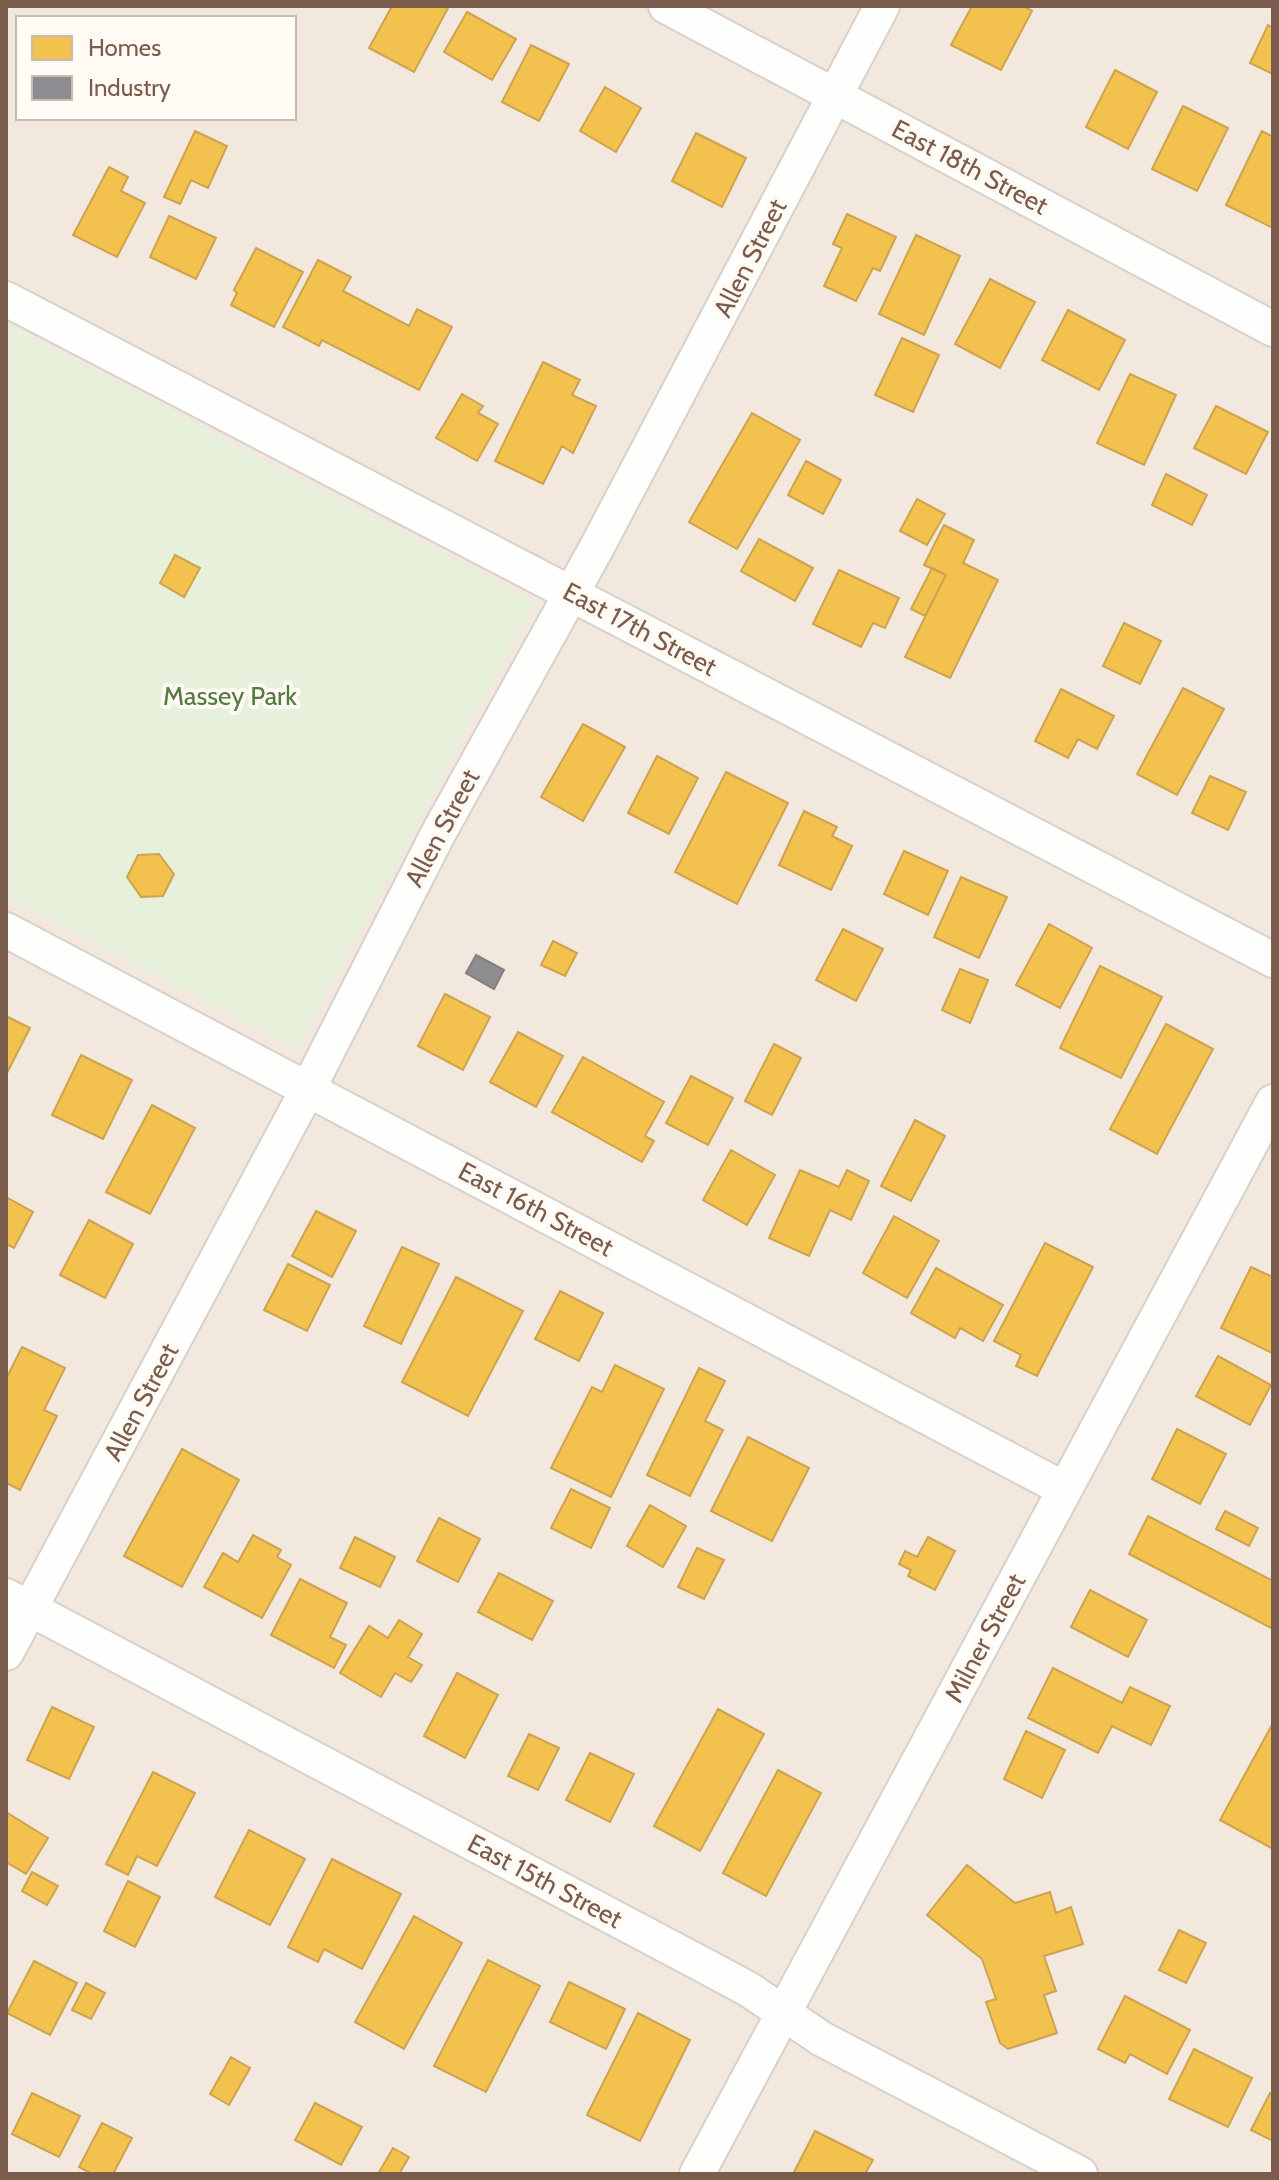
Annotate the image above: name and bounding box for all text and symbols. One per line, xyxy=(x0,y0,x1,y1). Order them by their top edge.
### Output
legend xyxy=(16,16,296,120)
text: Homes xyxy=(88,33,161,62)
text: Industry xyxy=(88,73,171,102)
street label: East 18th Street xyxy=(887,112,1054,222)
street label: Allen Street xyxy=(707,193,794,323)
street label: East 17th Street xyxy=(558,575,722,683)
park label: Massey Park xyxy=(163,680,297,712)
street label: Allen Street xyxy=(398,764,486,892)
street label: East 16th Street xyxy=(453,1155,619,1263)
street label: Allen Street xyxy=(97,1338,185,1466)
street label: Milner Street xyxy=(938,1568,1032,1708)
street label: East 15th Street xyxy=(462,1827,628,1935)

